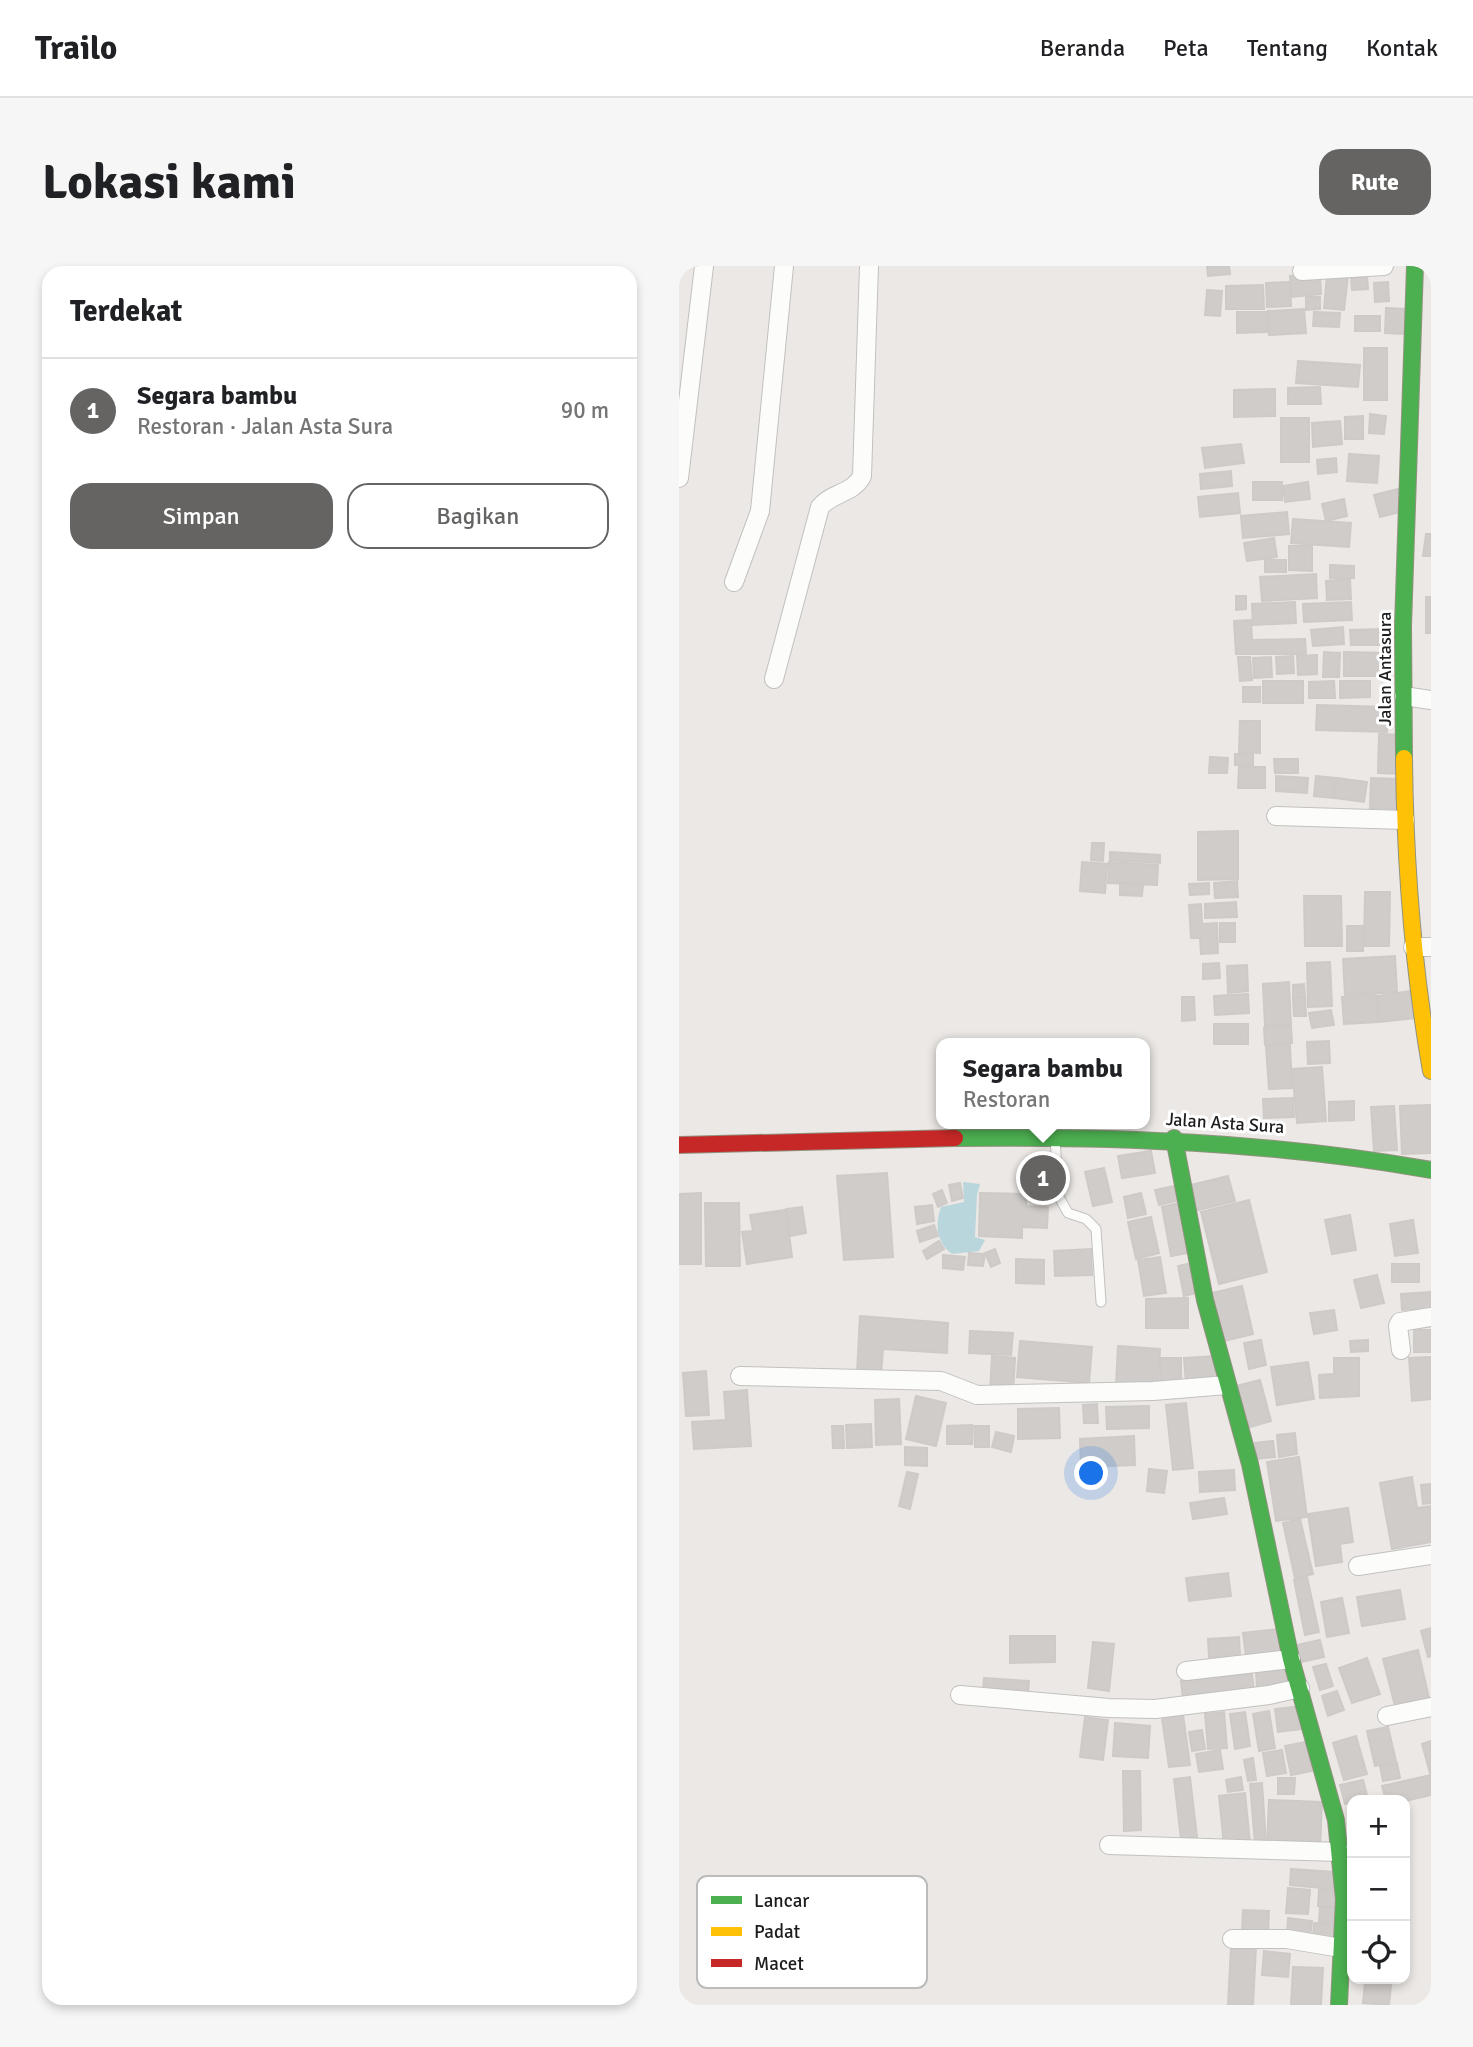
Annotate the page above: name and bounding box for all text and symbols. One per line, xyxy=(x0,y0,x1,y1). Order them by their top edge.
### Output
text: Trailo xyxy=(35,28,117,69)
text: Beranda xyxy=(1040,33,1125,63)
text: Peta xyxy=(1163,33,1209,63)
text: Tentang xyxy=(1247,33,1328,63)
text: Kontak xyxy=(1366,33,1438,63)
button: Rute xyxy=(1319,149,1431,215)
text: Lokasi kami xyxy=(42,152,296,212)
text: Terdekat xyxy=(70,293,182,330)
text: Segara bambu xyxy=(137,380,297,412)
text: 1 xyxy=(87,396,99,425)
text: 90 m xyxy=(561,396,609,425)
text: Restoran · Jalan Asta Sura xyxy=(137,412,393,441)
button: Simpan xyxy=(70,483,333,549)
button: Bagikan xyxy=(347,483,609,549)
street label: Jalan Antasura xyxy=(1374,612,1396,726)
popup xyxy=(936,1038,1150,1129)
text: Segara bambu xyxy=(963,1053,1123,1085)
text: Restoran xyxy=(963,1085,1050,1114)
street label: Jalan Asta Sura xyxy=(1165,1108,1285,1138)
pin: 1 xyxy=(1020,1152,1066,1204)
your location xyxy=(1074,1456,1108,1490)
map controls xyxy=(1347,1795,1410,1984)
button: + xyxy=(1347,1795,1410,1858)
button: − xyxy=(1347,1858,1410,1921)
legend xyxy=(697,1876,927,1988)
text: Lancar xyxy=(754,1889,809,1913)
text: Padat xyxy=(754,1920,800,1944)
button: locate xyxy=(1347,1921,1410,1984)
text: Macet xyxy=(754,1952,804,1976)

